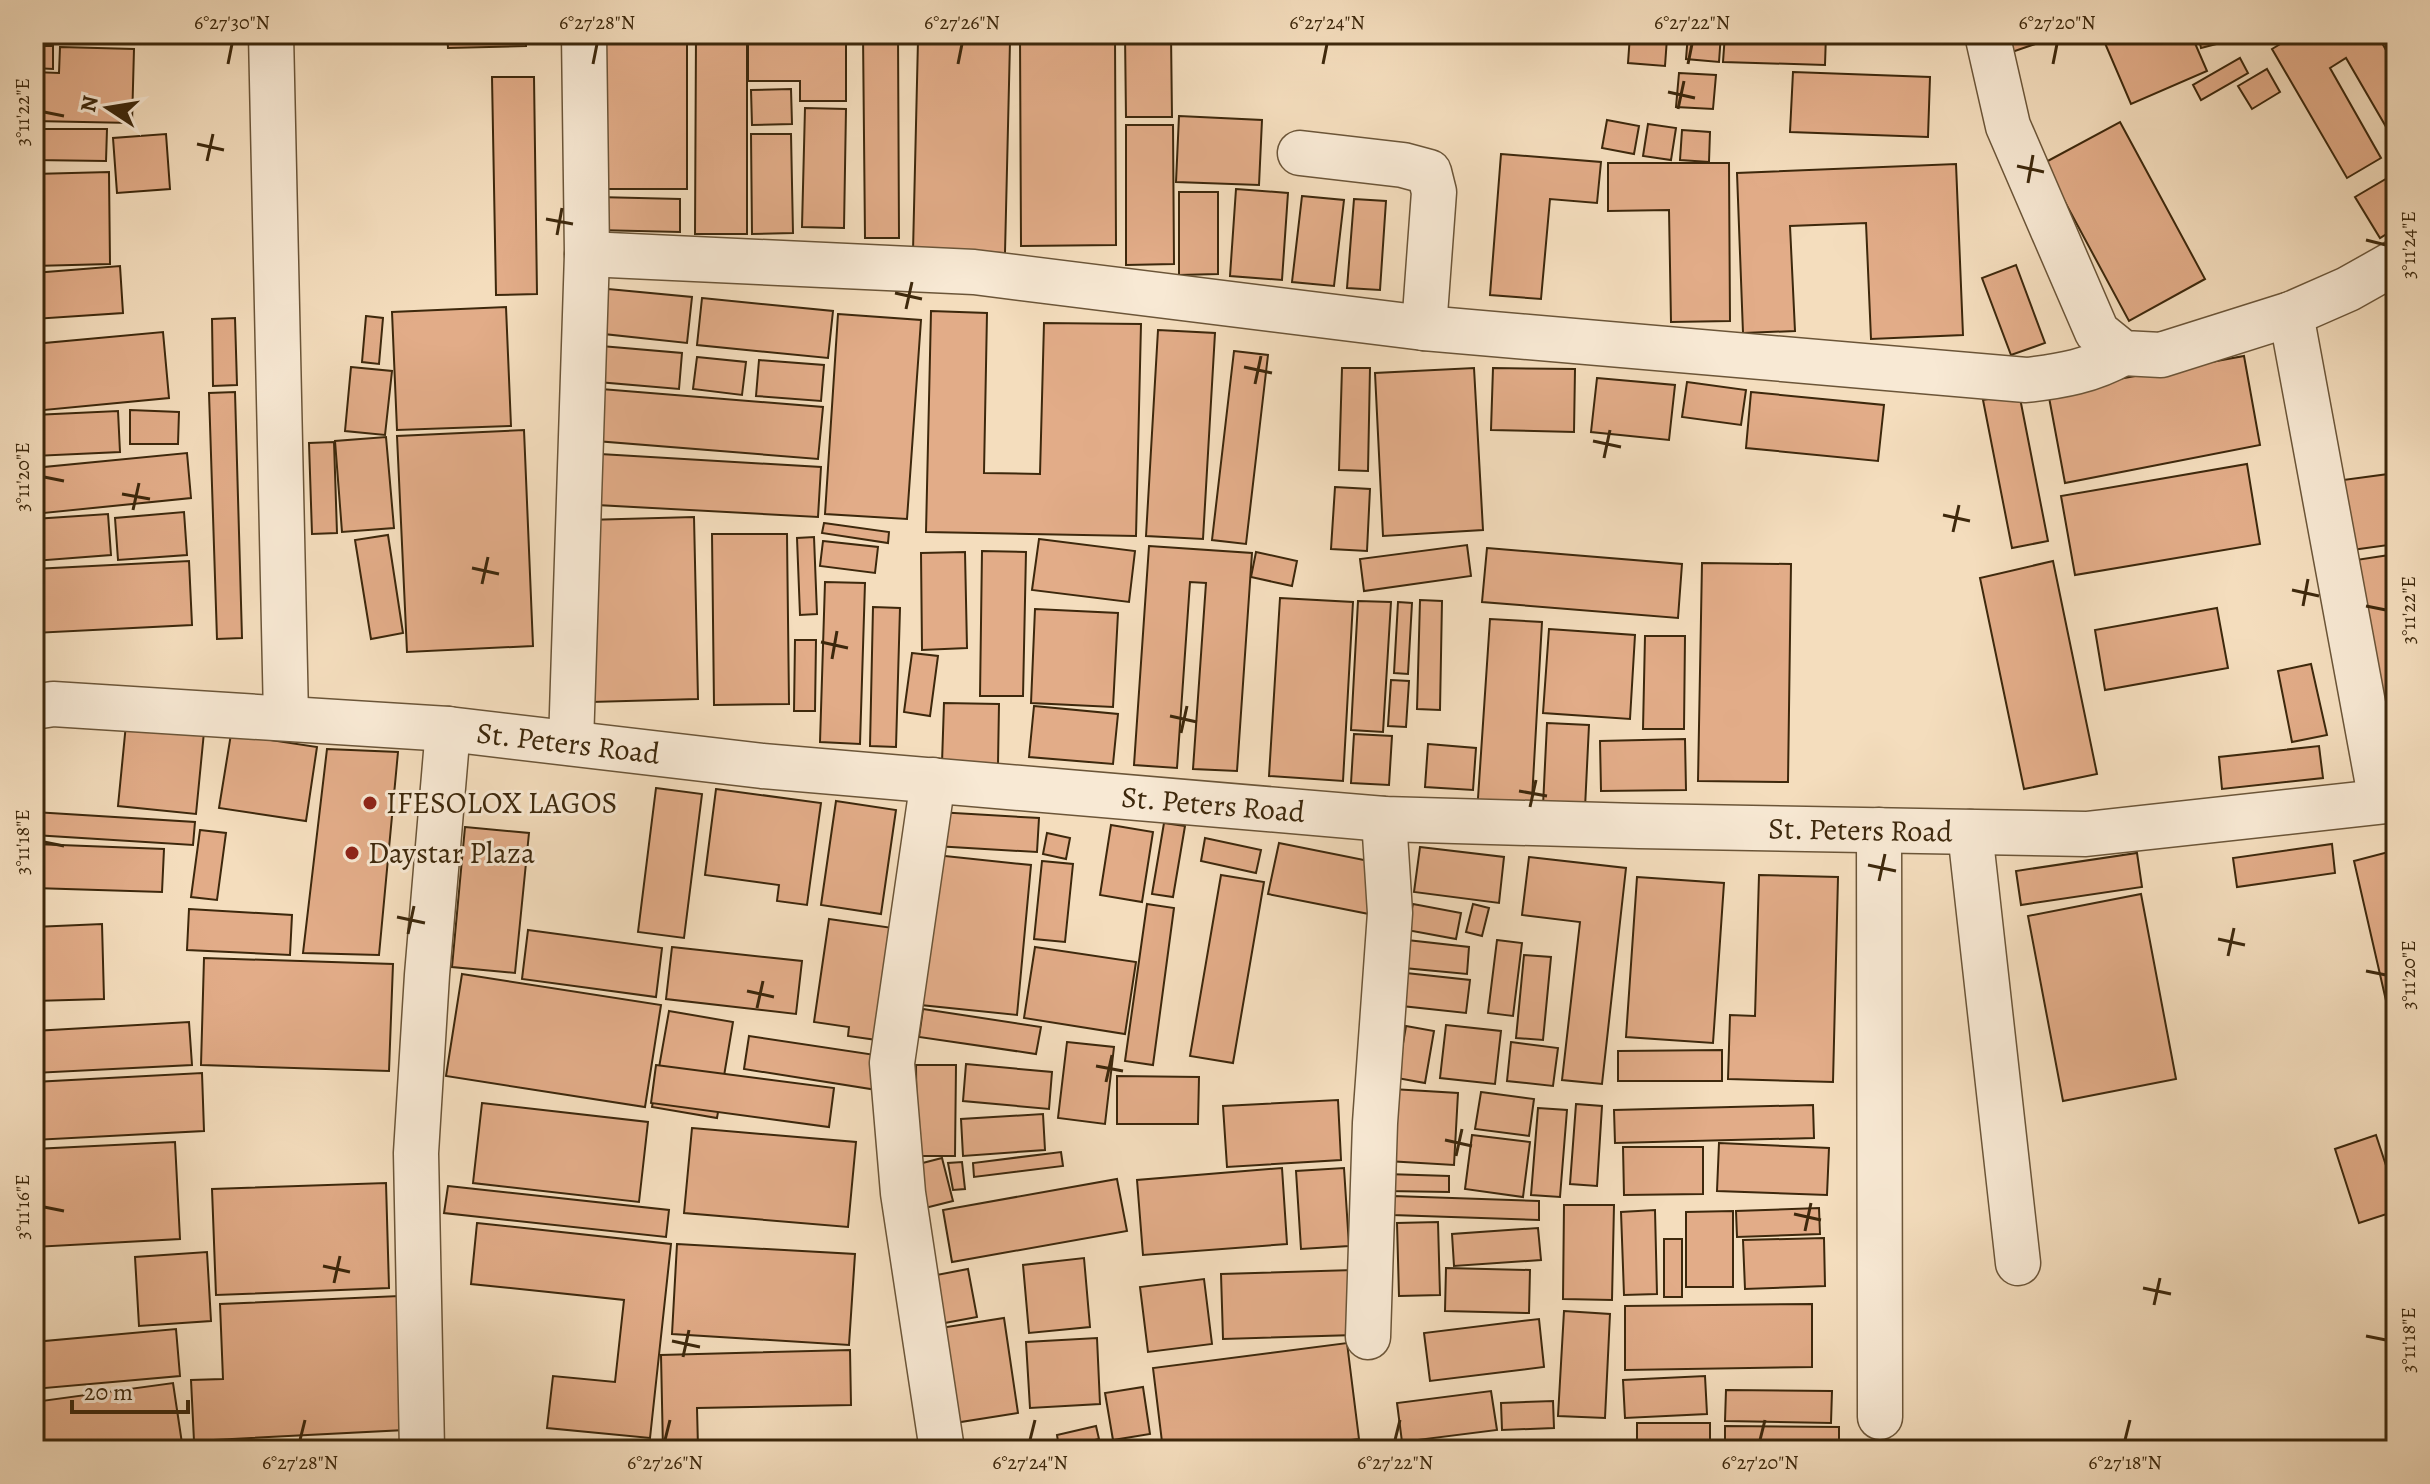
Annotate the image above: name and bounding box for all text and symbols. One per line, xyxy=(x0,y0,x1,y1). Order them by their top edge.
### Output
text: 6°27'30"N xyxy=(194,9,270,36)
text: 6°27'28"N xyxy=(559,9,635,36)
text: 6°27'26"N xyxy=(924,9,1000,36)
text: 6°27'24"N xyxy=(1289,9,1365,36)
text: 6°27'22"N xyxy=(1654,9,1730,36)
text: 6°27'20"N xyxy=(2018,9,2096,36)
north arrow xyxy=(68,68,148,148)
text: 3°11'22"E xyxy=(9,78,36,146)
text: N xyxy=(73,93,106,115)
text: 3°11'24"E xyxy=(2395,211,2422,279)
text: 3°11'20"E xyxy=(9,442,36,512)
text: 3°11'22"E xyxy=(2395,576,2422,644)
street label: St. Peters Road xyxy=(474,713,663,774)
street label: St. Peters Road xyxy=(1120,777,1308,832)
place label: IFESOLOX LAGOS xyxy=(386,783,617,823)
marker: IFESOLOX LAGOS xyxy=(361,794,379,812)
street label: St. Peters Road xyxy=(1768,808,1954,852)
text: 3°11'18"E xyxy=(9,809,36,875)
place label: Daystar Plaza xyxy=(368,833,535,873)
marker: Daystar Plaza xyxy=(343,844,361,862)
text: 3°11'20"E xyxy=(2395,940,2422,1010)
text: 3°11'16"E xyxy=(9,1174,36,1240)
text: 3°11'18"E xyxy=(2395,1307,2422,1373)
scale bar xyxy=(72,1364,188,1414)
text: 20 m xyxy=(84,1376,133,1408)
text: 6°27'28"N xyxy=(262,1449,338,1476)
text: 6°27'26"N xyxy=(627,1449,703,1476)
text: 6°27'24"N xyxy=(992,1449,1068,1476)
text: 6°27'22"N xyxy=(1357,1449,1433,1476)
text: 6°27'20"N xyxy=(1721,1449,1799,1476)
text: 6°27'18"N xyxy=(2088,1449,2162,1476)

